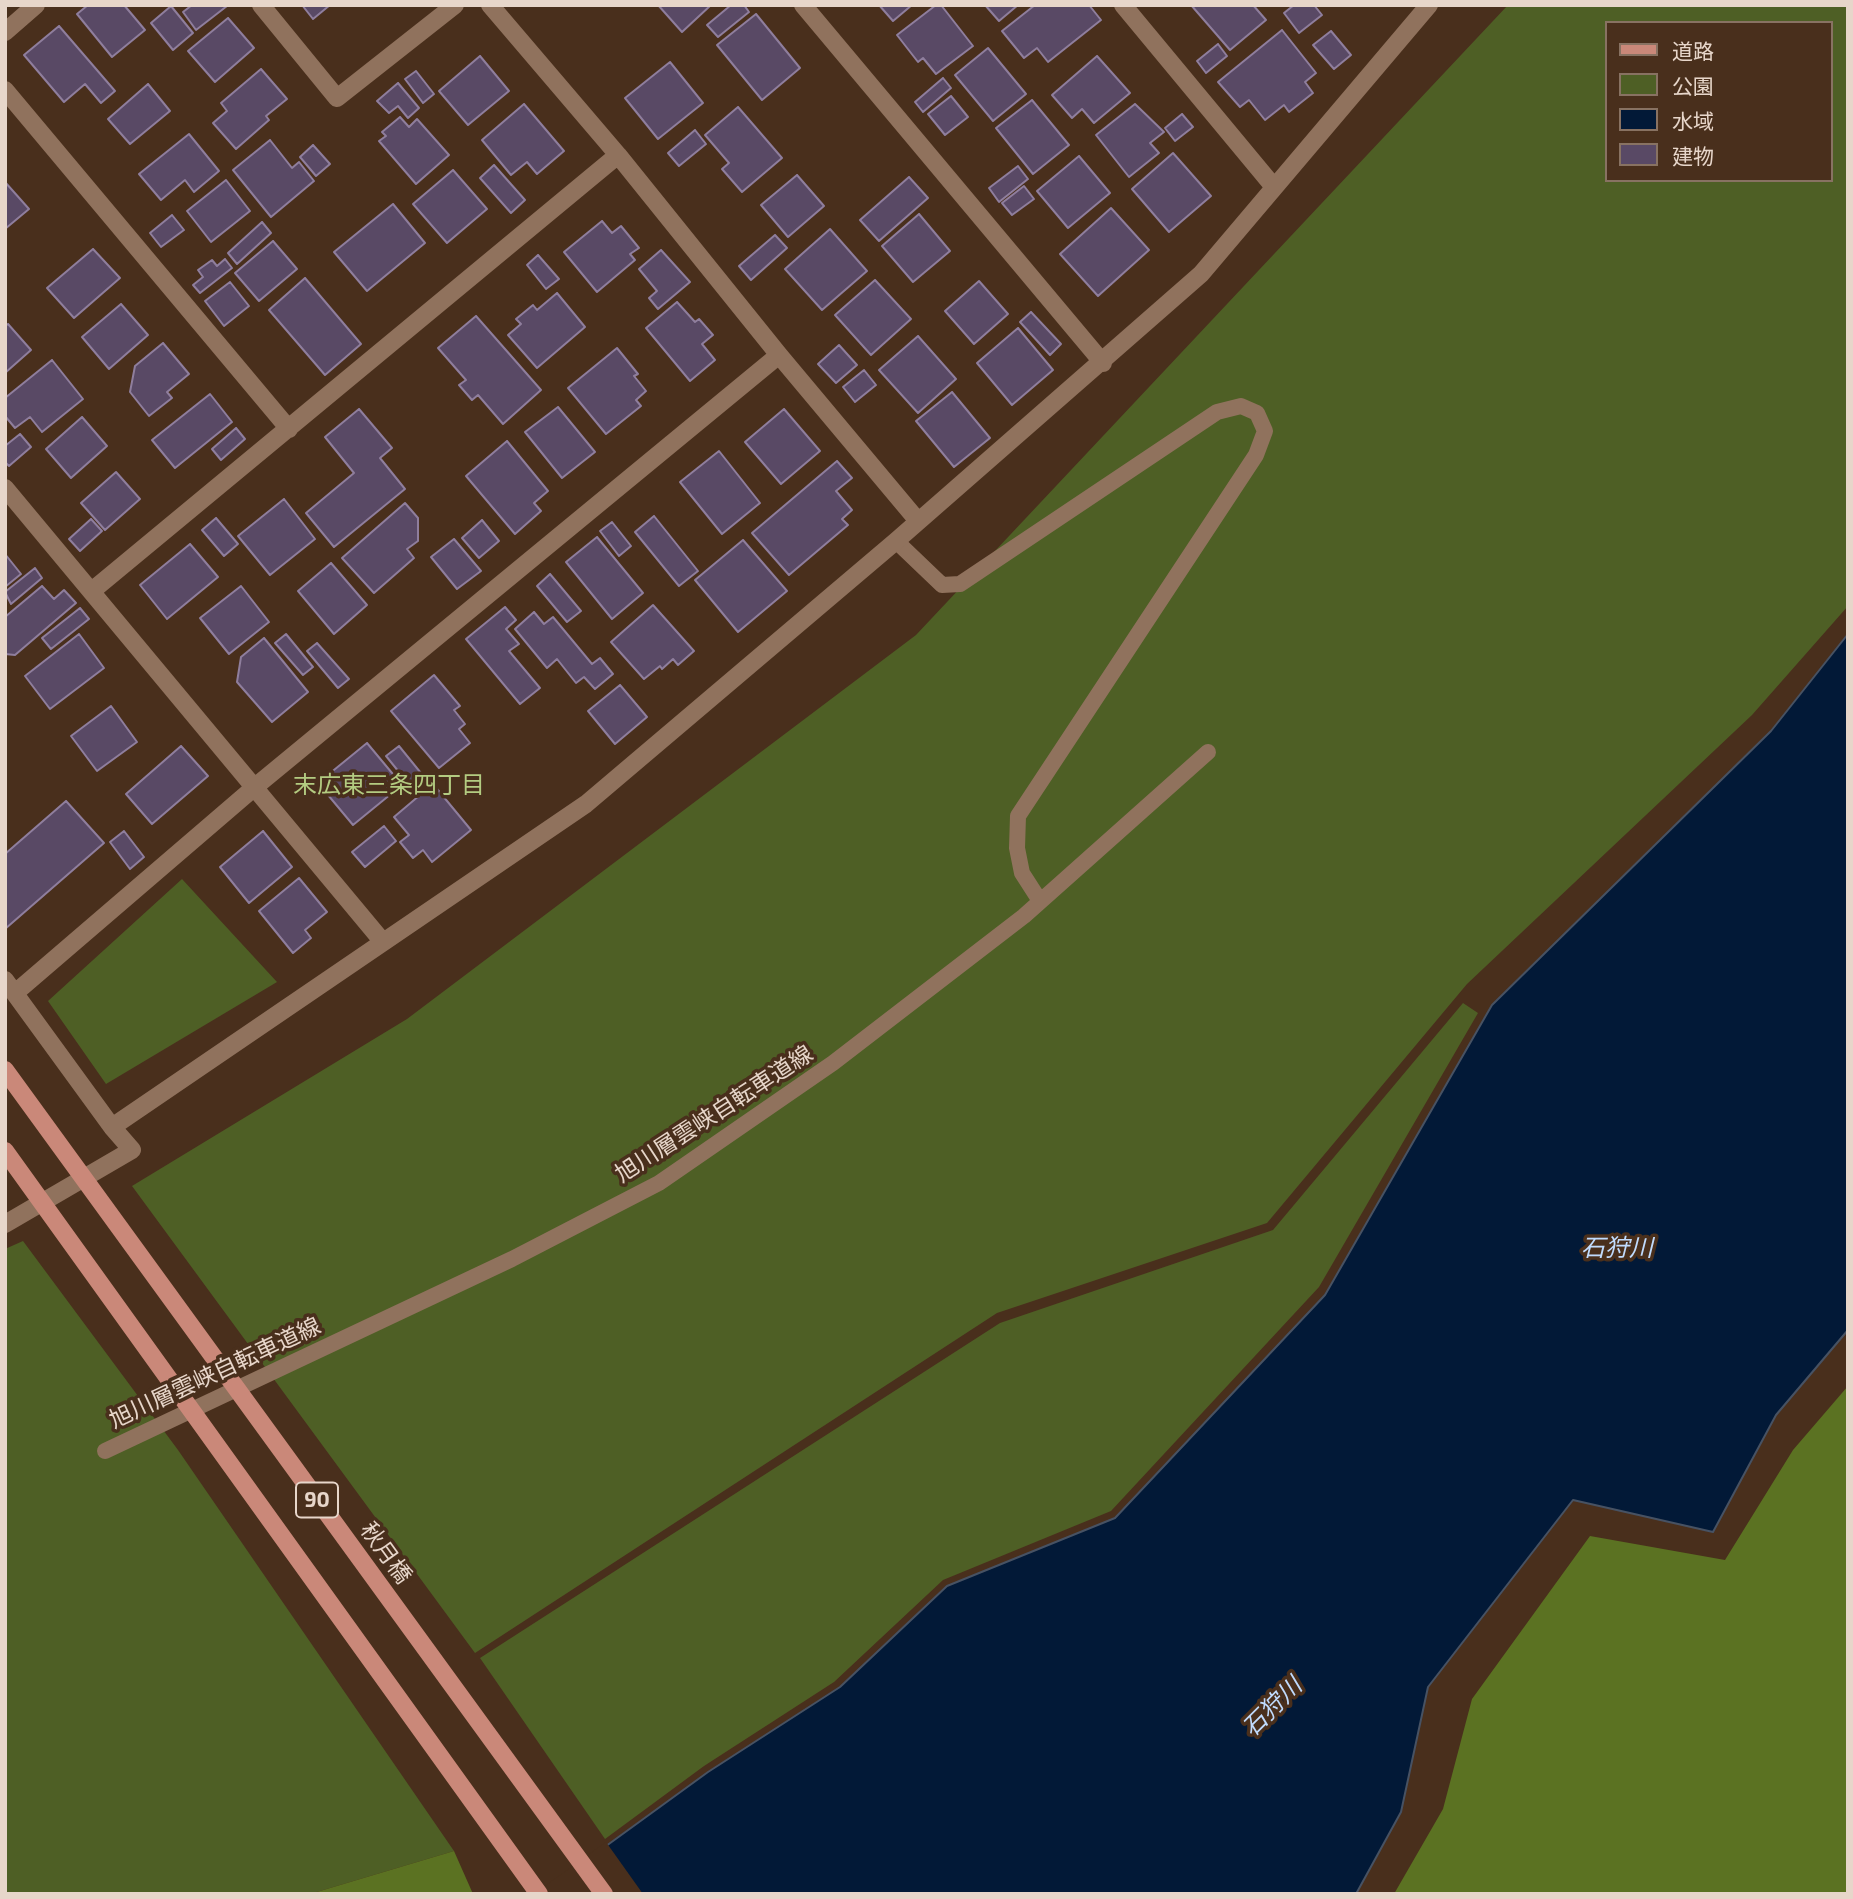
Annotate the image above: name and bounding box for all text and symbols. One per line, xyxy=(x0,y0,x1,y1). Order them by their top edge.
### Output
legend xyxy=(1604,21,1832,182)
text: 道路 xyxy=(1672,38,1714,63)
text: 公園 xyxy=(1672,73,1714,98)
text: 水域 xyxy=(1672,108,1714,133)
text: 建物 xyxy=(1672,143,1714,168)
district label: 末広東三条四丁目 xyxy=(293,771,485,799)
street label: 旭川層雲峡自転車道線 xyxy=(610,1040,818,1188)
water label: 石狩川 xyxy=(1581,1234,1653,1262)
street label: 旭川層雲峡自転車道線 xyxy=(105,1312,325,1434)
road number: 90 xyxy=(296,1482,338,1518)
street label: 秋月橋 xyxy=(355,1517,417,1589)
water label: 石狩川 xyxy=(1236,1671,1308,1743)

